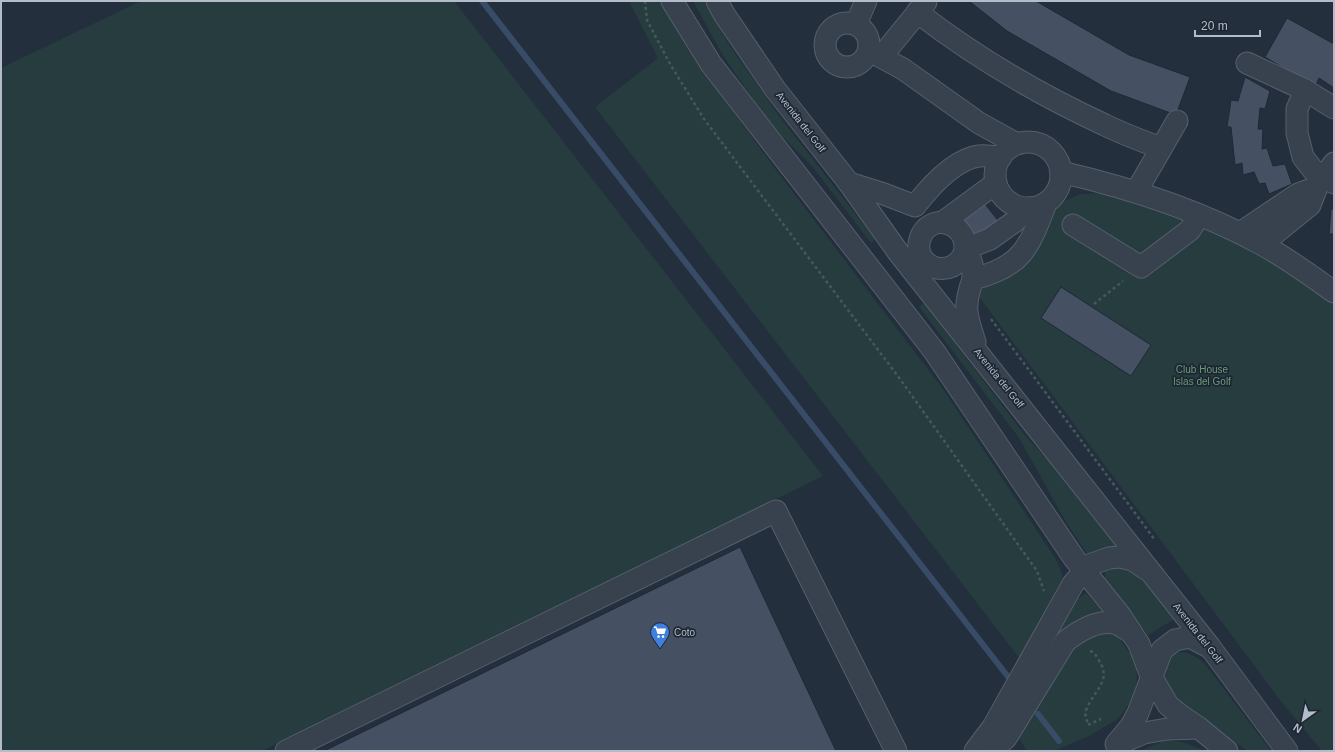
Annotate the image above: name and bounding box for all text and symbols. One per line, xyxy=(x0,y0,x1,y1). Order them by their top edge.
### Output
scale bar xyxy=(1195,12,1260,38)
text: 20 m xyxy=(1201,19,1228,33)
street label: Avenida del Golf xyxy=(774,90,828,154)
street label: Avenida del Golf xyxy=(972,346,1026,410)
park label: Club House Islas del Golf xyxy=(1173,364,1231,387)
street label: Avenida del Golf xyxy=(1171,601,1225,665)
supermarket icon: Coto xyxy=(649,621,671,649)
place label: Coto xyxy=(674,627,696,638)
north arrow xyxy=(1283,700,1323,740)
text: N xyxy=(1291,721,1304,736)

